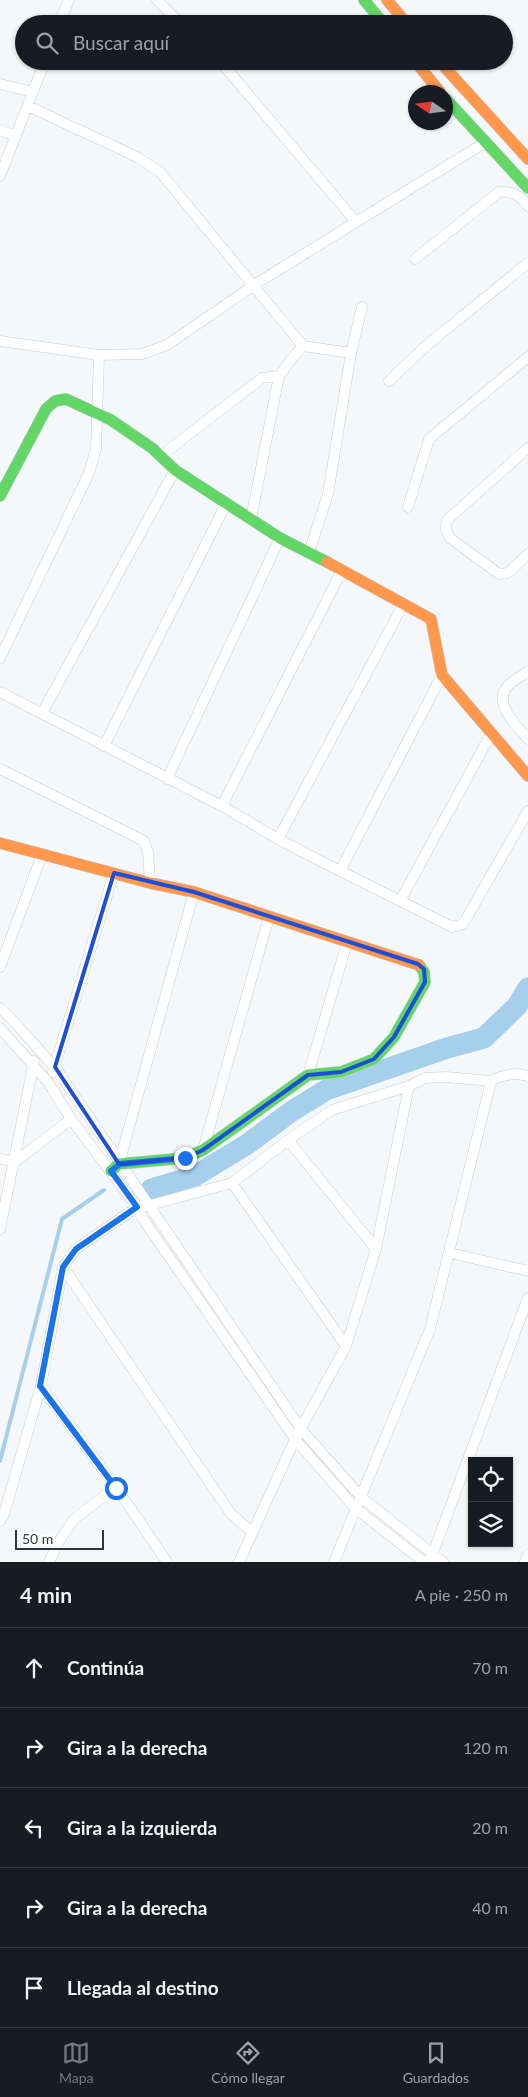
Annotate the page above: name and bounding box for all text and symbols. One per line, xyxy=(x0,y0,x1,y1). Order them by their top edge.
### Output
search box xyxy=(15,15,513,70)
icon: search xyxy=(33,29,61,57)
text: Buscar aquí xyxy=(73,31,169,54)
north arrow xyxy=(408,85,453,130)
route end xyxy=(174,1147,197,1170)
map controls xyxy=(468,1457,513,1547)
button: locate xyxy=(468,1457,513,1502)
route start xyxy=(105,1477,128,1500)
button: layers xyxy=(468,1502,513,1547)
scale bar xyxy=(15,1527,104,1550)
text: 50 m xyxy=(22,1530,53,1547)
text: 4 min xyxy=(20,1582,72,1607)
text: A pie · 250 m xyxy=(415,1585,508,1604)
icon: ahead xyxy=(20,1654,48,1682)
text: Continúa xyxy=(67,1656,144,1679)
text: 70 m xyxy=(472,1658,508,1677)
icon: right xyxy=(20,1734,48,1762)
text: Gira a la derecha xyxy=(67,1736,207,1759)
text: 120 m xyxy=(463,1738,508,1757)
icon: left xyxy=(20,1814,48,1842)
text: Gira a la izquierda xyxy=(67,1816,217,1839)
text: 20 m xyxy=(472,1818,508,1837)
icon: right xyxy=(20,1894,48,1922)
text: Gira a la derecha xyxy=(67,1896,207,1919)
text: 40 m xyxy=(472,1898,508,1917)
icon: arrive xyxy=(20,1974,48,2002)
text: Llegada al destino xyxy=(67,1976,219,1999)
tab: Mapa xyxy=(59,2039,93,2086)
tab: Cómo llegar xyxy=(211,2039,285,2086)
tab: Guardados xyxy=(403,2039,469,2086)

